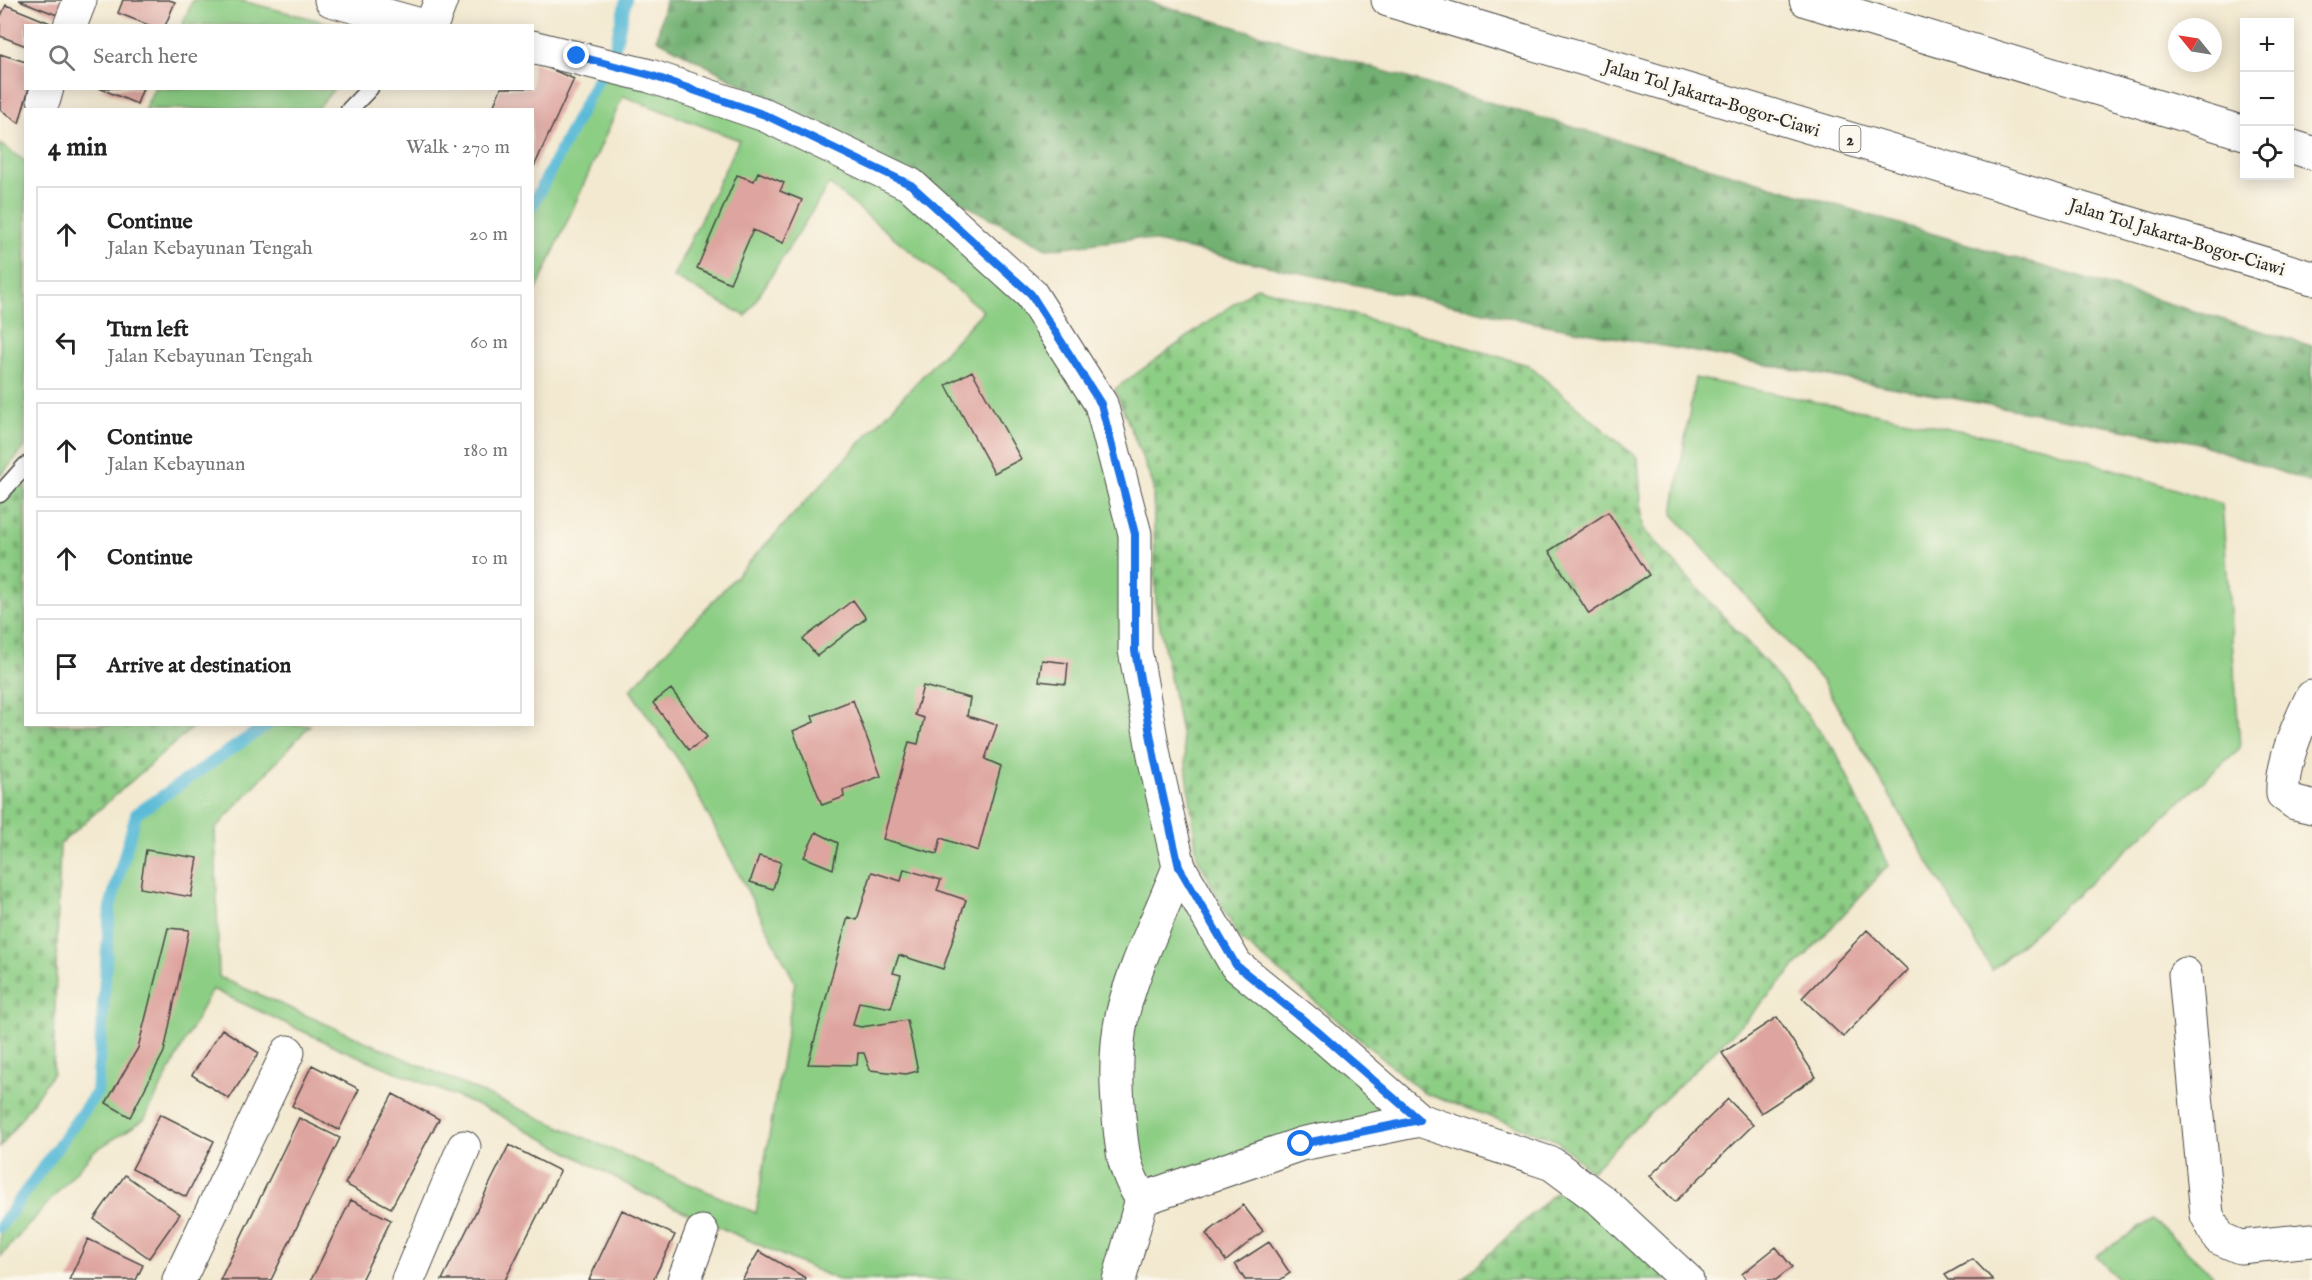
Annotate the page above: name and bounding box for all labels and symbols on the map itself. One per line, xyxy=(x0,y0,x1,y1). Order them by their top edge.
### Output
north arrow xyxy=(2168,18,2222,72)
route end xyxy=(563,42,589,68)
street label: Jalan Tol Jakarta–Bogor–Ciawi xyxy=(1599,55,1823,143)
road number: 2 xyxy=(1840,126,1860,152)
street label: Jalan Tol Jakarta–Bogor–Ciawi xyxy=(2064,194,2288,282)
route start xyxy=(1287,1130,1313,1156)

